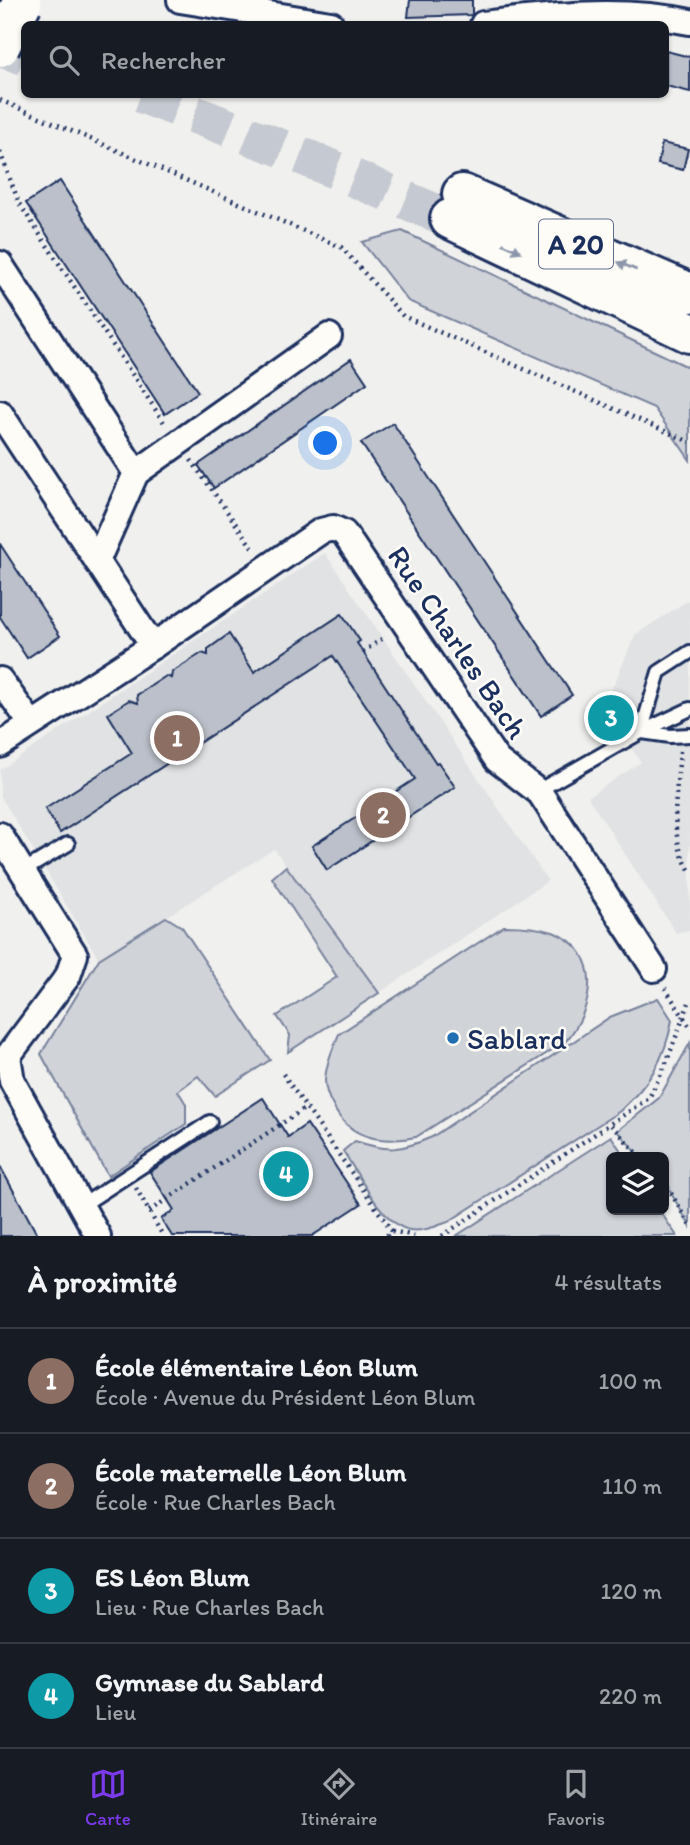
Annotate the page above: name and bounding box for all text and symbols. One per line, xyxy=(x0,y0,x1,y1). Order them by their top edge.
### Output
search box xyxy=(21,21,669,98)
icon: search xyxy=(45,41,83,79)
text: Rechercher xyxy=(101,44,225,76)
road number: A 20 xyxy=(539,219,613,268)
one-way arrow xyxy=(502,242,522,254)
one-way arrow xyxy=(617,260,637,272)
your location xyxy=(308,426,342,460)
street label: Rue Charles Bach xyxy=(380,539,536,746)
pin: 3 xyxy=(588,692,634,744)
pin: 1 xyxy=(154,712,200,764)
pin: 2 xyxy=(360,789,406,841)
place label: Sablard xyxy=(467,1020,567,1057)
marker: Sablard xyxy=(445,1030,461,1046)
pin: 4 xyxy=(263,1148,309,1200)
map controls xyxy=(606,1152,669,1215)
button: layers xyxy=(606,1152,669,1215)
text: À proximité xyxy=(28,1263,177,1300)
text: 4 résultats xyxy=(555,1268,662,1296)
text: École élémentaire Léon Blum xyxy=(95,1351,418,1383)
text: 1 xyxy=(46,1367,56,1395)
text: 100 m xyxy=(598,1367,662,1395)
text: École · Avenue du Président Léon Blum xyxy=(95,1383,476,1411)
text: École maternelle Léon Blum xyxy=(95,1456,406,1488)
text: 2 xyxy=(45,1472,57,1500)
text: 110 m xyxy=(602,1472,662,1500)
text: École · Rue Charles Bach xyxy=(95,1488,336,1516)
text: ES Léon Blum xyxy=(95,1561,250,1593)
text: 3 xyxy=(45,1577,57,1605)
text: 120 m xyxy=(601,1577,662,1605)
text: Lieu · Rue Charles Bach xyxy=(95,1593,324,1621)
text: Gymnase du Sablard xyxy=(95,1666,324,1698)
text: 4 xyxy=(44,1682,58,1710)
text: 220 m xyxy=(599,1682,662,1710)
text: Lieu xyxy=(95,1698,136,1726)
tab: Carte xyxy=(85,1765,131,1830)
tab: Itinéraire xyxy=(301,1765,377,1830)
tab: Favoris xyxy=(547,1765,605,1830)

